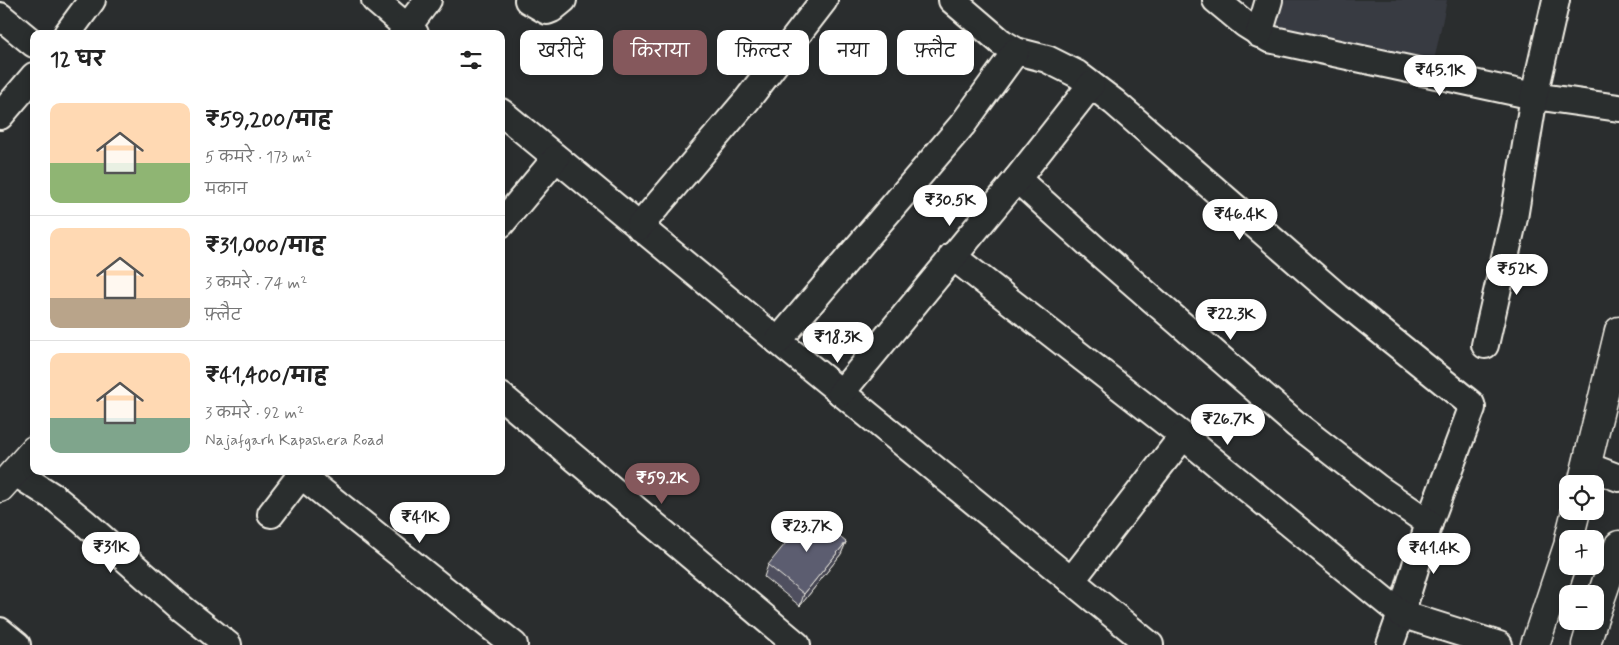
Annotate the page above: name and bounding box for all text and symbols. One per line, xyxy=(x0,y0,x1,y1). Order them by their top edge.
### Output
chip: खरीदें xyxy=(520,30,603,75)
chip: किराया xyxy=(613,30,707,75)
chip: फ़िल्टर xyxy=(717,30,809,75)
chip: नया xyxy=(819,30,887,75)
chip: फ़्लैट xyxy=(897,30,974,75)
text: 12 घर xyxy=(50,46,104,74)
icon: filters xyxy=(457,46,485,74)
pin: ₹45.1K xyxy=(1399,54,1481,97)
text: ₹45.1K xyxy=(1415,60,1465,81)
text: ₹59,200/माह xyxy=(205,106,331,134)
icon: home xyxy=(90,123,150,183)
text: 5 कमरे · 173 m² xyxy=(205,147,312,168)
text: मकान xyxy=(205,179,247,200)
pin: ₹30.5K xyxy=(909,184,991,227)
text: ₹30.5K xyxy=(924,190,976,211)
pin: ₹46.4K xyxy=(1199,198,1281,241)
text: ₹46.4K xyxy=(1213,204,1267,225)
text: ₹31,000/माह xyxy=(205,232,325,260)
icon: home xyxy=(90,248,150,308)
pin: ₹52K xyxy=(1487,254,1547,296)
text: ₹52K xyxy=(1497,259,1537,280)
text: 3 कमरे · 74 m² xyxy=(205,273,307,294)
pin: ₹22.3K xyxy=(1190,298,1272,341)
text: ₹22.3K xyxy=(1206,304,1256,325)
text: फ़्लैट xyxy=(205,305,241,326)
pin: ₹18.3K xyxy=(797,322,879,364)
text: ₹18.3K xyxy=(814,327,862,348)
text: ₹41,400/माह xyxy=(205,362,327,390)
icon: home xyxy=(90,373,150,433)
text: 3 कमरे · 92 m² xyxy=(205,403,304,424)
pin: ₹26.7K xyxy=(1187,404,1269,446)
text: ₹26.7K xyxy=(1202,409,1254,430)
text: Najafgarh Kapashera Road xyxy=(205,430,384,451)
pin: ₹59.2K xyxy=(621,462,703,505)
text: ₹59.2K xyxy=(636,468,688,489)
map controls xyxy=(1559,475,1604,630)
button: locate xyxy=(1559,475,1604,520)
pin: ₹41K xyxy=(390,502,450,544)
text: ₹41K xyxy=(401,507,439,528)
pin: ₹23.7K xyxy=(766,510,848,553)
text: ₹23.7K xyxy=(782,516,832,537)
button: + xyxy=(1559,530,1604,575)
pin: ₹31K xyxy=(81,532,141,574)
pin: ₹41.4K xyxy=(1393,532,1475,575)
text: ₹31K xyxy=(93,537,129,558)
text: ₹41.4K xyxy=(1408,538,1460,559)
button: − xyxy=(1559,585,1604,630)

